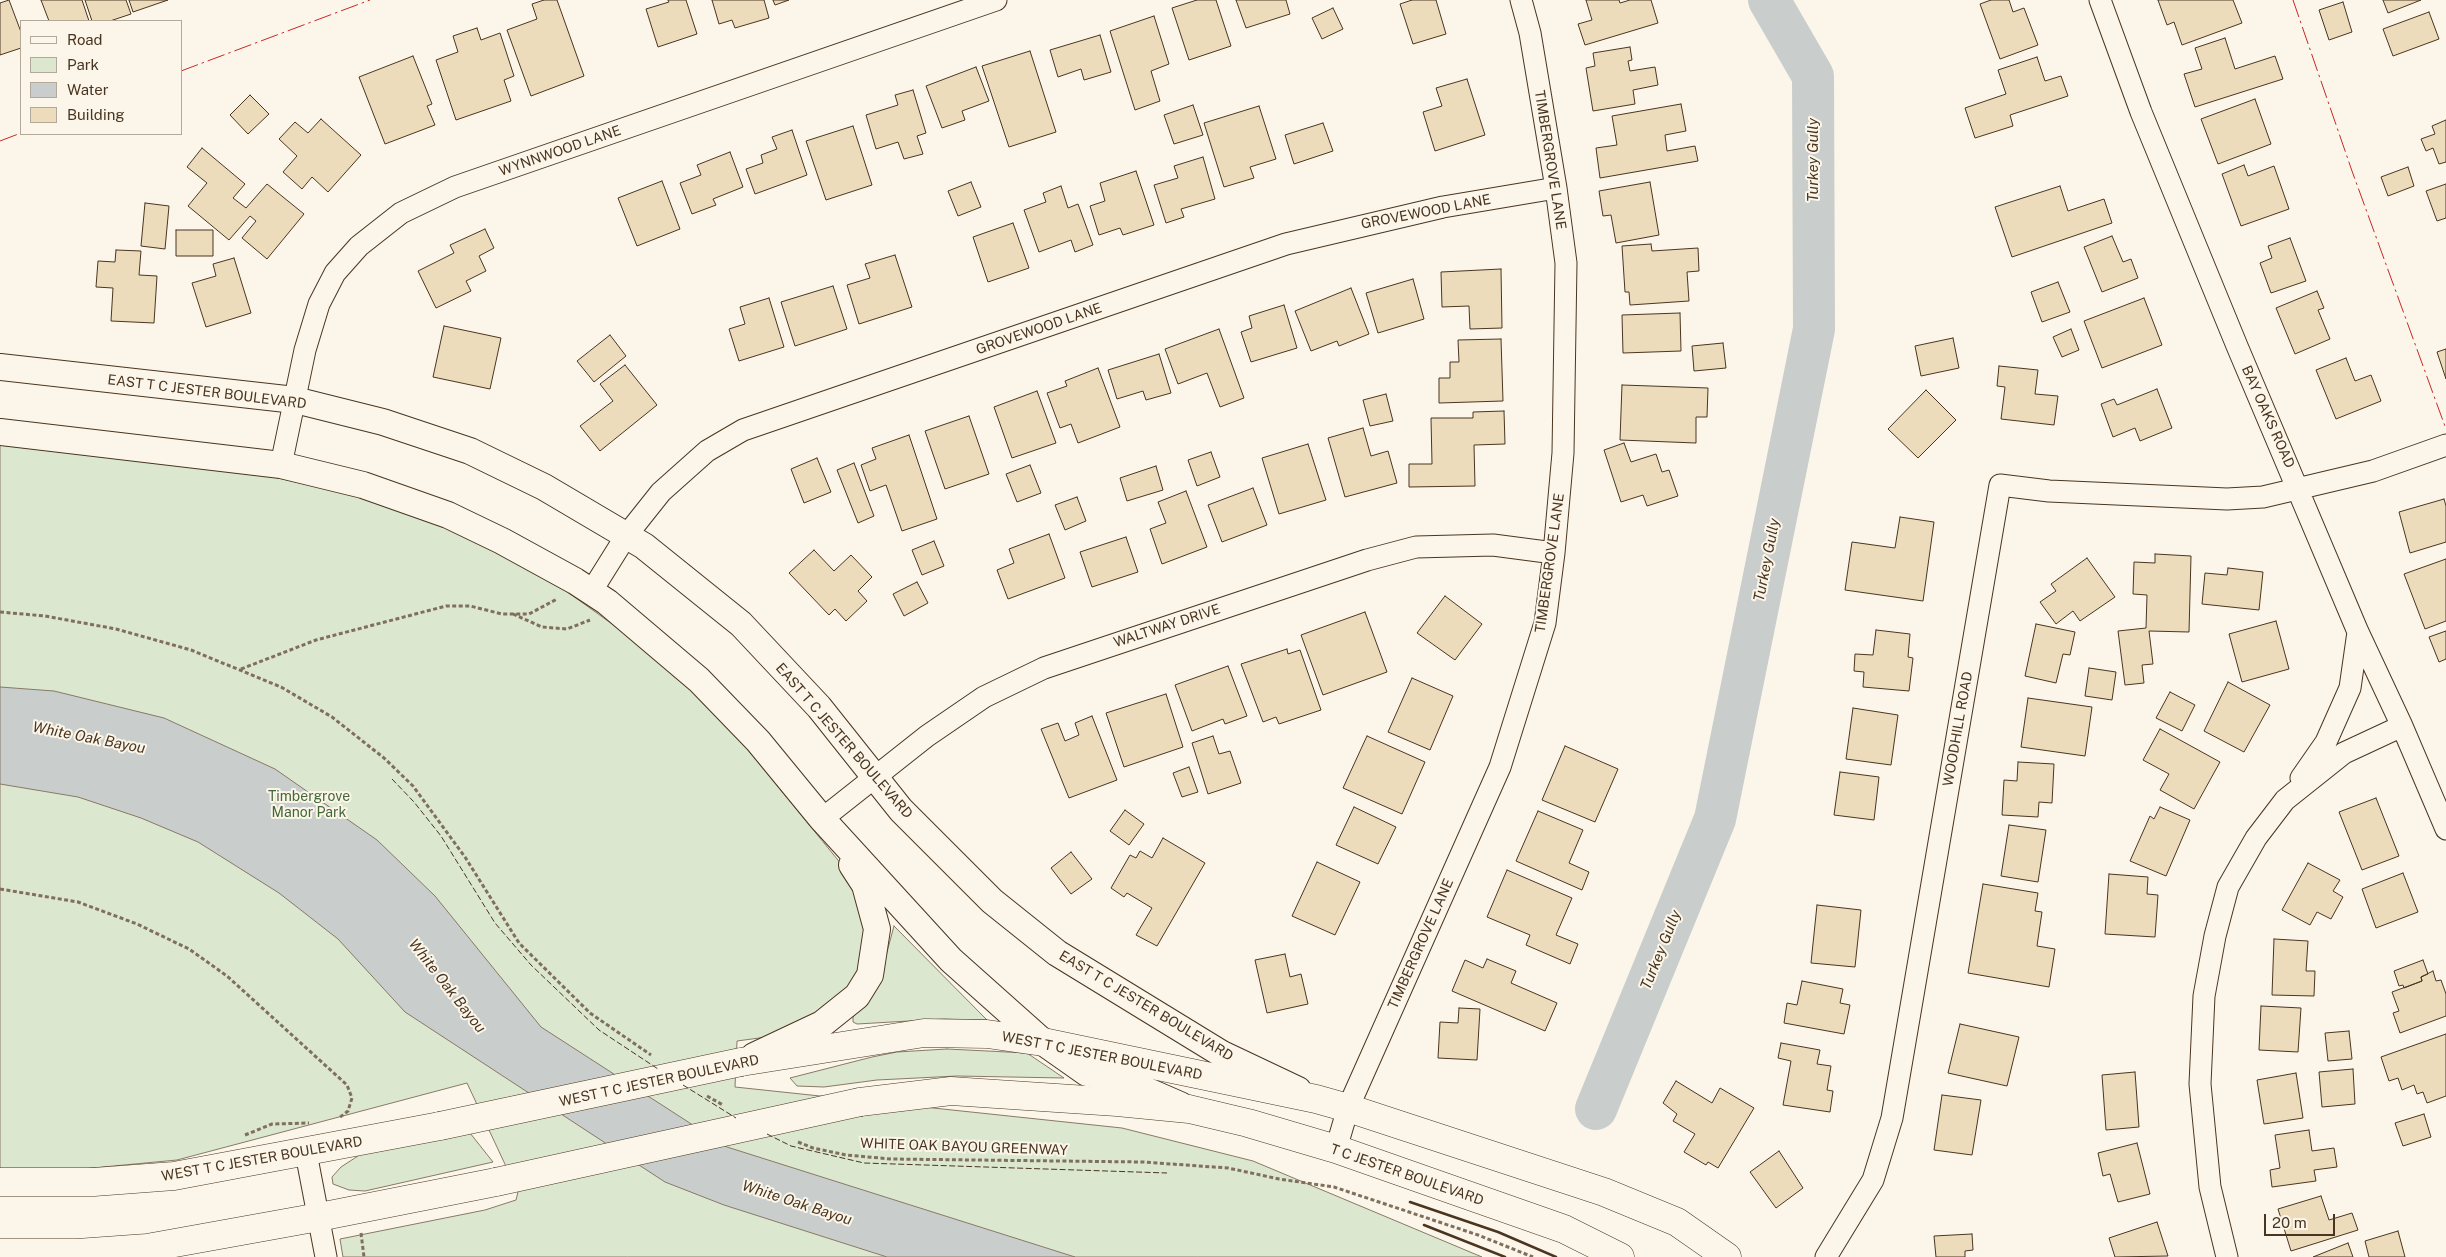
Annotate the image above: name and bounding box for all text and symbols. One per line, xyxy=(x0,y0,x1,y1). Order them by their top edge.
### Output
legend xyxy=(20,20,182,135)
text: Road xyxy=(67,31,103,48)
text: Park xyxy=(67,56,99,73)
text: Water xyxy=(67,81,109,98)
street label: TIMBERGROVE LANE xyxy=(1531,89,1569,231)
text: Building xyxy=(67,106,125,123)
water label: Turkey Gully xyxy=(1804,118,1822,202)
street label: WYNNWOOD LANE xyxy=(497,122,623,180)
street label: GROVEWOOD LANE xyxy=(1360,191,1492,233)
street label: GROVEWOOD LANE xyxy=(974,300,1104,358)
street label: BAY OAKS ROAD xyxy=(2238,363,2298,471)
street label: EAST T C JESTER BOULEVARD xyxy=(107,371,307,413)
street label: TIMBERGROVE LANE xyxy=(1532,492,1568,634)
water label: Turkey Gully xyxy=(1750,517,1784,603)
street label: WALTWAY DRIVE xyxy=(1112,601,1222,651)
street label: EAST T C JESTER BOULEVARD xyxy=(772,660,916,822)
street label: WOODHILL ROAD xyxy=(1940,670,1976,788)
water label: White Oak Bayou xyxy=(31,718,147,758)
park label: Timbergrove Manor Park xyxy=(268,789,350,822)
street label: TIMBERGROVE LANE xyxy=(1385,876,1457,1012)
water label: Turkey Gully xyxy=(1637,908,1685,992)
water label: White Oak Bayou xyxy=(405,935,489,1037)
street label: EAST T C JESTER BOULEVARD xyxy=(1056,947,1236,1065)
street label: WEST T C JESTER BOULEVARD xyxy=(1000,1028,1204,1084)
street label: WEST T C JESTER BOULEVARD xyxy=(558,1052,760,1110)
street label: WEST T C JESTER BOULEVARD xyxy=(160,1133,364,1185)
street label: WHITE OAK BAYOU GREENWAY xyxy=(860,1135,1068,1159)
street label: T C JESTER BOULEVARD xyxy=(1328,1141,1486,1209)
water label: White Oak Bayou xyxy=(740,1177,854,1229)
scale bar xyxy=(2266,1204,2337,1236)
text: 20 m xyxy=(2272,1214,2307,1231)

